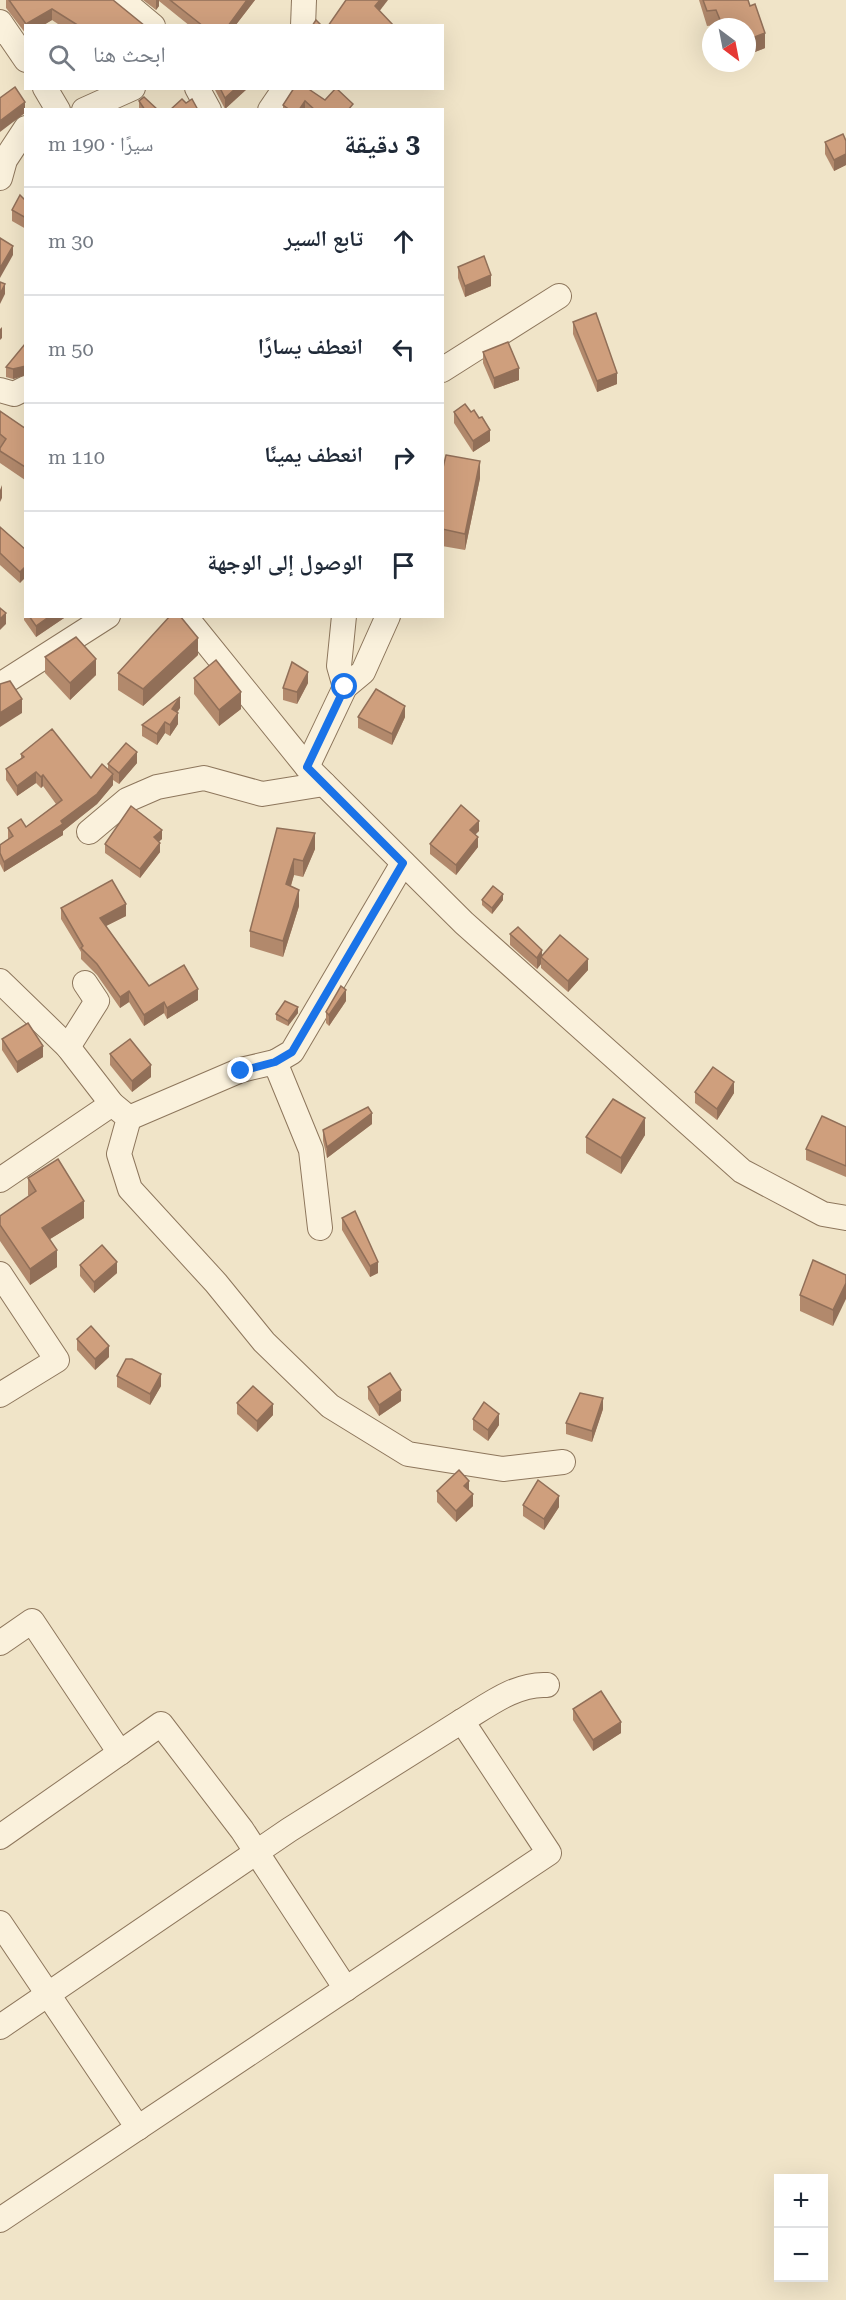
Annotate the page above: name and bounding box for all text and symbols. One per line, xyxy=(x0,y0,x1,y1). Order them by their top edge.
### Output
north arrow xyxy=(702,18,756,72)
search box xyxy=(24,24,444,90)
icon: search xyxy=(45,41,78,74)
text: ابحث هنا xyxy=(93,42,166,67)
text: 3 دقيقة xyxy=(344,129,420,159)
text: سيرًا · 190 m xyxy=(48,132,153,156)
icon: ahead xyxy=(387,225,420,258)
text: تابع السير xyxy=(284,226,363,251)
text: 30 m xyxy=(48,229,94,253)
icon: left xyxy=(387,333,420,366)
text: انعطف يسارًا xyxy=(258,334,363,359)
text: 50 m xyxy=(48,337,94,361)
icon: right xyxy=(387,441,420,474)
text: انعطف يمينًا xyxy=(264,442,363,467)
text: 110 m xyxy=(48,445,105,469)
icon: arrive xyxy=(387,549,420,582)
text: الوصول إلى الوجهة xyxy=(207,550,363,575)
route start xyxy=(331,673,357,699)
route end xyxy=(227,1057,253,1083)
map controls xyxy=(774,2174,828,2282)
button: + xyxy=(774,2174,828,2228)
button: − xyxy=(774,2228,828,2282)

